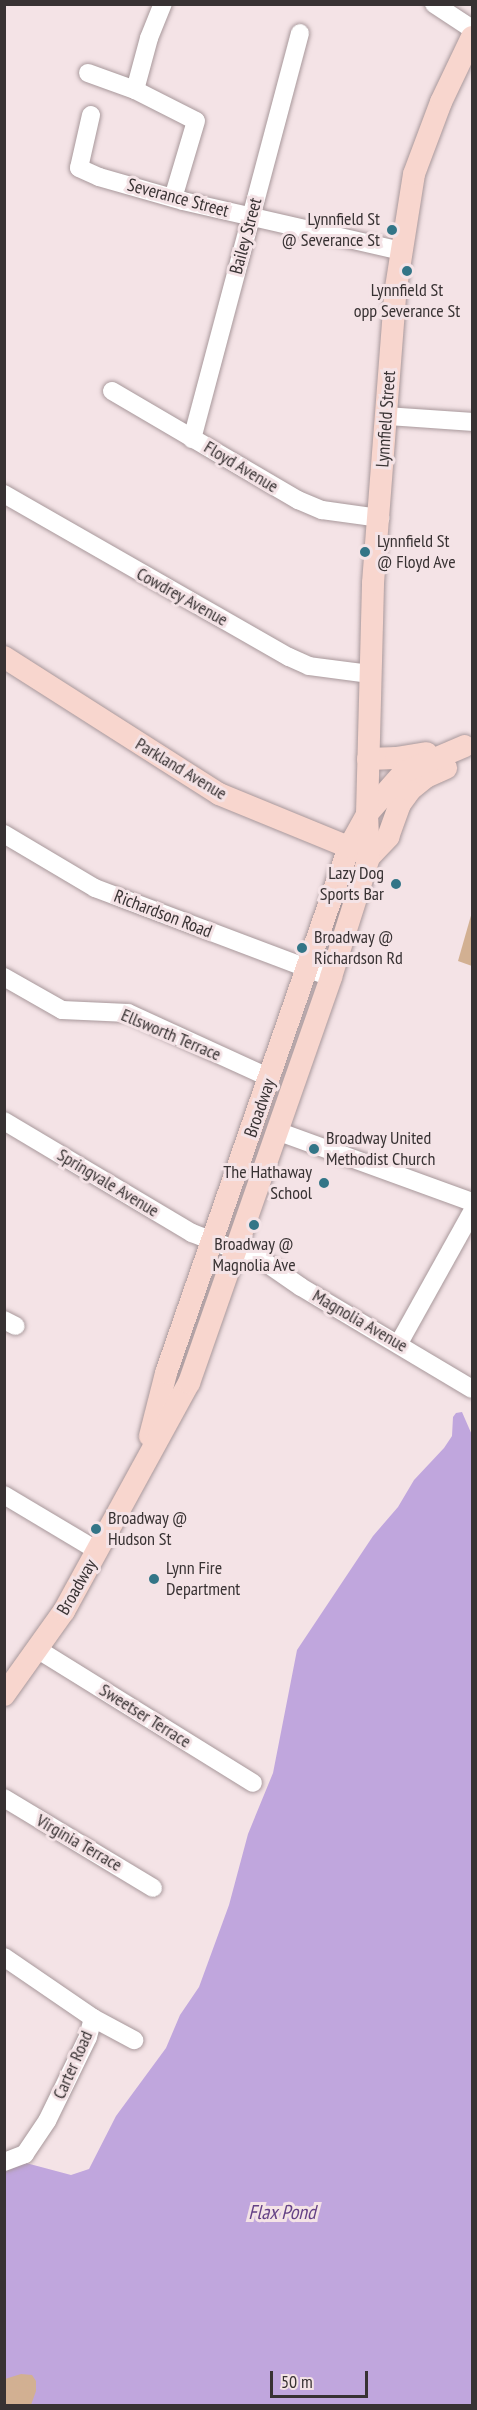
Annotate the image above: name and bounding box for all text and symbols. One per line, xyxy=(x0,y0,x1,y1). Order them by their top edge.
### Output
street label: Severance Street xyxy=(125,174,231,222)
street label: Bailey Street xyxy=(225,195,267,277)
place label: Lynnfield St @ Severance St xyxy=(281,209,380,252)
marker: Lynnfield St @ Severance St xyxy=(385,223,399,237)
marker: Lynnfield St opp Severance St xyxy=(400,264,414,278)
place label: Lynnfield St opp Severance St xyxy=(354,280,460,322)
street label: Lynnfield Street xyxy=(372,370,400,468)
street label: Floyd Avenue xyxy=(200,436,282,498)
place label: Lynnfield St @ Floyd Ave xyxy=(377,531,456,574)
marker: Lynnfield St @ Floyd Ave xyxy=(358,545,372,559)
street label: Cowdrey Avenue xyxy=(132,563,232,631)
street label: Parkland Avenue xyxy=(131,733,231,805)
place label: Lazy Dog Sports Bar xyxy=(320,863,384,906)
marker: Lazy Dog Sports Bar xyxy=(389,877,403,891)
street label: Richardson Road xyxy=(111,885,215,943)
place label: Broadway @ Richardson Rd xyxy=(314,927,403,970)
marker: Broadway @ Richardson Rd xyxy=(295,941,309,955)
street label: Ellsworth Terrace xyxy=(118,1004,224,1066)
street label: Broadway xyxy=(240,1076,280,1140)
place label: Broadway United Methodist Church xyxy=(326,1128,435,1170)
marker: Broadway United Methodist Church xyxy=(307,1142,321,1156)
street label: Springvale Avenue xyxy=(53,1144,163,1222)
place label: The Hathaway School xyxy=(223,1162,312,1204)
marker: The Hathaway School xyxy=(317,1176,331,1190)
marker: Broadway @ Magnolia Ave xyxy=(247,1218,261,1232)
place label: Broadway @ Magnolia Ave xyxy=(212,1234,296,1276)
street label: Magnolia Avenue xyxy=(308,1285,412,1357)
place label: Broadway @ Hudson St xyxy=(108,1508,188,1550)
marker: Broadway @ Hudson St xyxy=(89,1522,103,1536)
street label: Broadway xyxy=(52,1555,102,1619)
place label: Lynn Fire Department xyxy=(166,1558,240,1600)
marker: Lynn Fire Department xyxy=(147,1572,161,1586)
street label: Sweetser Terrace xyxy=(95,1679,195,1753)
street label: Virginia Terrace xyxy=(32,1810,126,1876)
street label: Carter Road xyxy=(48,2028,98,2102)
water label: Flax Pond xyxy=(248,2200,316,2224)
scale bar xyxy=(273,2359,370,2397)
text: 50 m xyxy=(281,2370,313,2393)

